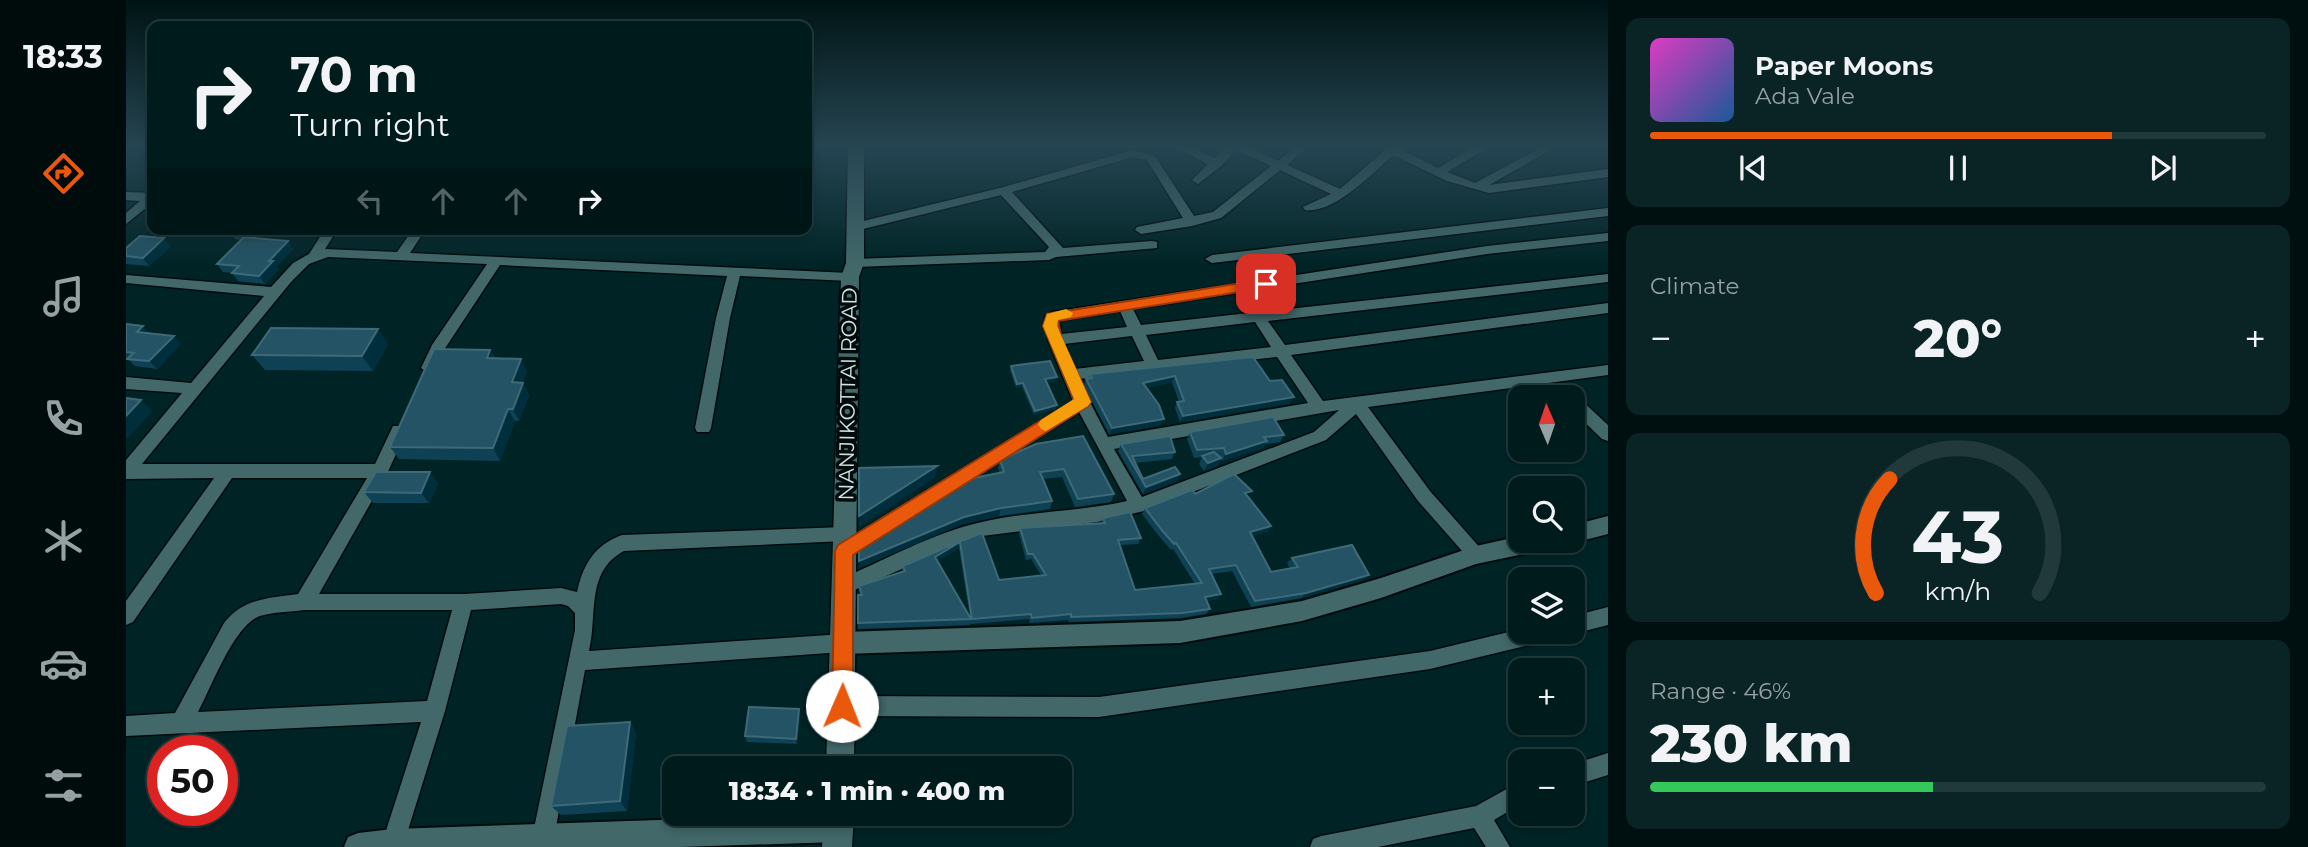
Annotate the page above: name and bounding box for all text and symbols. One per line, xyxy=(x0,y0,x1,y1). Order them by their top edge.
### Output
text: 18:33 xyxy=(23,37,103,76)
text: 70 m xyxy=(290,45,418,104)
icon: right xyxy=(175,49,266,140)
text: Paper Moons xyxy=(1755,50,1933,82)
text: Ada Vale xyxy=(1755,82,1855,110)
text: Turn right xyxy=(290,105,450,144)
icon: directions xyxy=(39,149,88,198)
icon: previous xyxy=(1734,149,1772,187)
icon: pause xyxy=(1939,149,1977,187)
icon: next xyxy=(2144,149,2182,187)
icon: left xyxy=(351,182,389,220)
icon: ahead xyxy=(424,182,462,220)
icon: ahead xyxy=(497,182,535,220)
icon: right xyxy=(570,182,608,220)
pin xyxy=(1236,254,1296,314)
icon: arrive xyxy=(1247,265,1285,303)
icon: music xyxy=(39,272,88,321)
text: Climate xyxy=(1650,272,1739,300)
street label: NANJIKOTTAI ROAD xyxy=(833,287,862,501)
text: 20° xyxy=(1914,307,2002,370)
text: − xyxy=(1650,315,1672,362)
text: + xyxy=(2244,315,2266,362)
north arrow xyxy=(1508,385,1586,462)
map controls xyxy=(1508,385,1585,826)
icon: phone xyxy=(39,394,88,443)
button: search xyxy=(1508,476,1585,553)
text: 43 xyxy=(1912,494,2004,582)
icon: climate xyxy=(39,516,88,565)
button: layers xyxy=(1508,567,1585,644)
text: km/h xyxy=(1925,576,1991,606)
icon: car xyxy=(39,639,88,688)
button: + xyxy=(1508,658,1585,735)
position arrow xyxy=(805,669,879,743)
text: Range · 46% xyxy=(1650,677,1791,705)
text: 230 km xyxy=(1650,712,1853,775)
speed limit sign: 50 xyxy=(147,735,238,826)
button: − xyxy=(1508,749,1585,826)
icon: filters xyxy=(39,761,88,810)
text: 18:34 · 1 min · 400 m xyxy=(729,775,1005,807)

